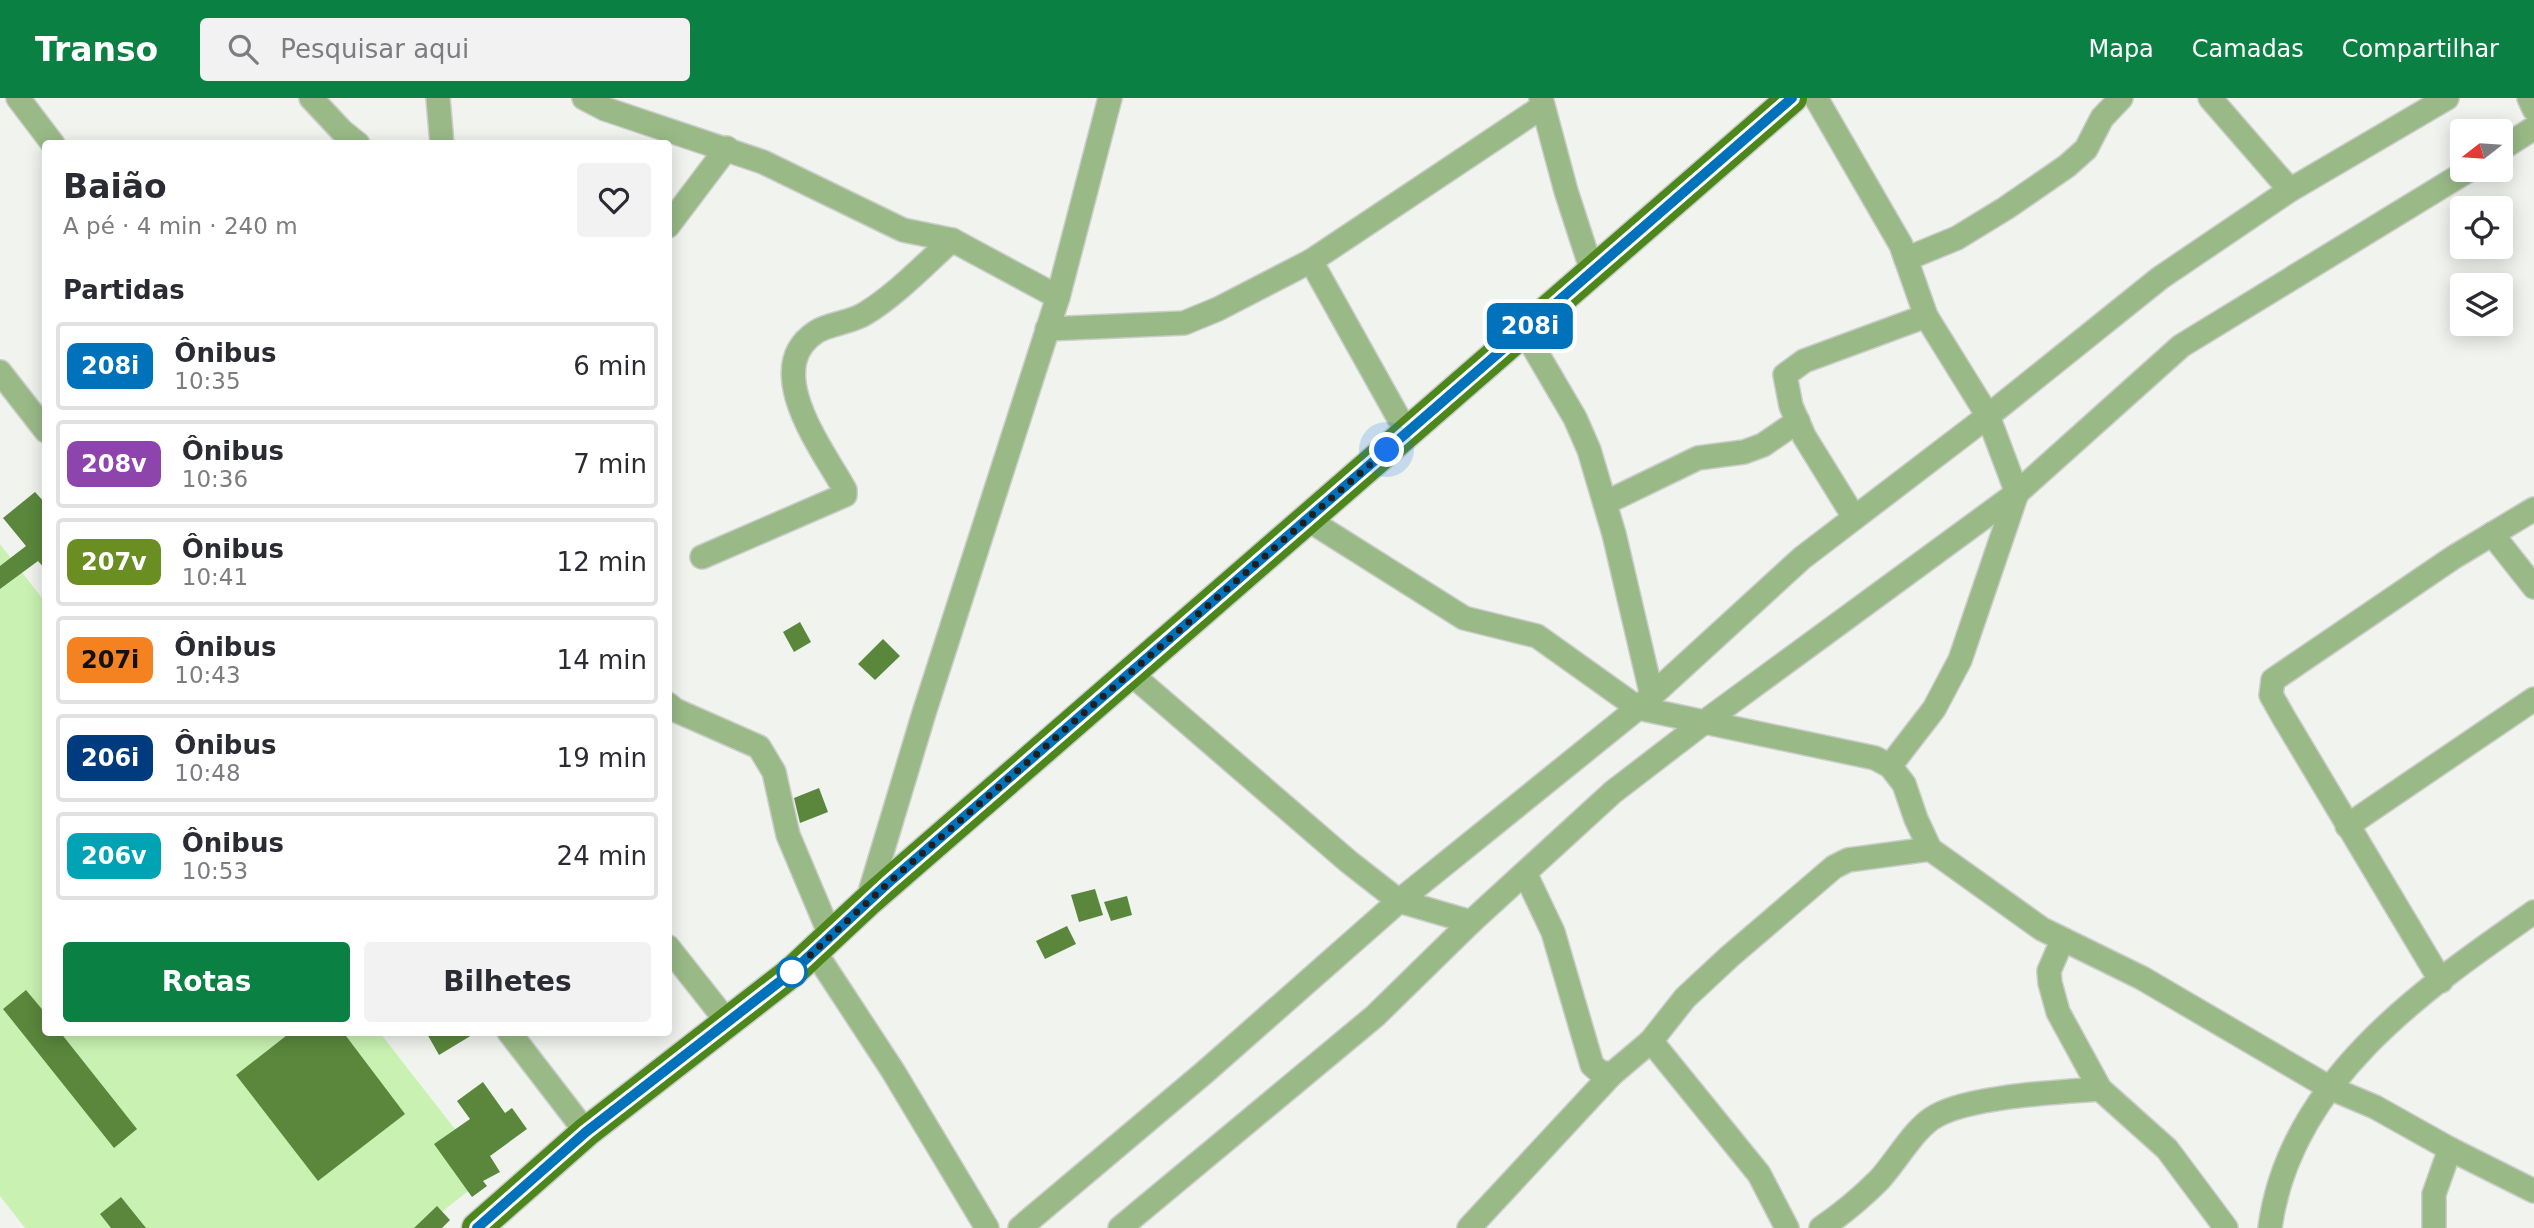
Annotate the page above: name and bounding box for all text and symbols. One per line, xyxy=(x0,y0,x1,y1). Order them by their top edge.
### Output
search box xyxy=(200,18,690,81)
text: Transo xyxy=(35,30,158,69)
icon: search xyxy=(224,30,262,68)
text: Pesquisar aqui xyxy=(280,34,469,64)
text: Mapa xyxy=(2088,35,2154,63)
text: Camadas xyxy=(2192,35,2304,63)
text: Compartilhar xyxy=(2342,35,2499,63)
north arrow xyxy=(2450,119,2513,182)
map controls xyxy=(2450,119,2513,336)
button: heart xyxy=(577,163,651,237)
text: Baião xyxy=(63,167,167,206)
button: locate xyxy=(2450,196,2513,259)
text: A pé · 4 min · 240 m xyxy=(63,213,298,239)
button: layers xyxy=(2450,273,2513,336)
text: Partidas xyxy=(63,275,185,305)
line badge: 208i xyxy=(1481,303,1579,349)
text: 208i xyxy=(1501,312,1559,340)
text: Ônibus xyxy=(174,338,276,368)
text: 6 min xyxy=(573,351,647,381)
text: 208i xyxy=(81,352,139,380)
text: 10:35 xyxy=(174,368,241,394)
your location xyxy=(1369,432,1404,467)
text: Ônibus xyxy=(182,436,284,466)
text: 7 min xyxy=(573,449,647,479)
text: 208v xyxy=(81,450,147,478)
text: 10:36 xyxy=(182,466,248,492)
text: Ônibus xyxy=(182,534,284,564)
text: 12 min xyxy=(557,547,647,577)
text: 207v xyxy=(81,548,147,576)
text: 10:41 xyxy=(182,564,248,590)
text: Ônibus xyxy=(174,632,276,662)
text: 14 min xyxy=(557,645,647,675)
text: 207i xyxy=(81,646,139,674)
text: 10:43 xyxy=(174,662,241,688)
text: Ônibus xyxy=(174,730,276,760)
text: 19 min xyxy=(557,743,647,773)
text: 206i xyxy=(81,744,139,772)
text: 10:48 xyxy=(174,760,241,786)
text: Ônibus xyxy=(182,828,284,858)
text: 24 min xyxy=(557,841,647,871)
text: 206v xyxy=(81,842,147,870)
text: 10:53 xyxy=(182,858,248,884)
button: Rotas xyxy=(63,942,350,1022)
button: Bilhetes xyxy=(364,942,651,1022)
unlabelled marker xyxy=(777,957,807,987)

